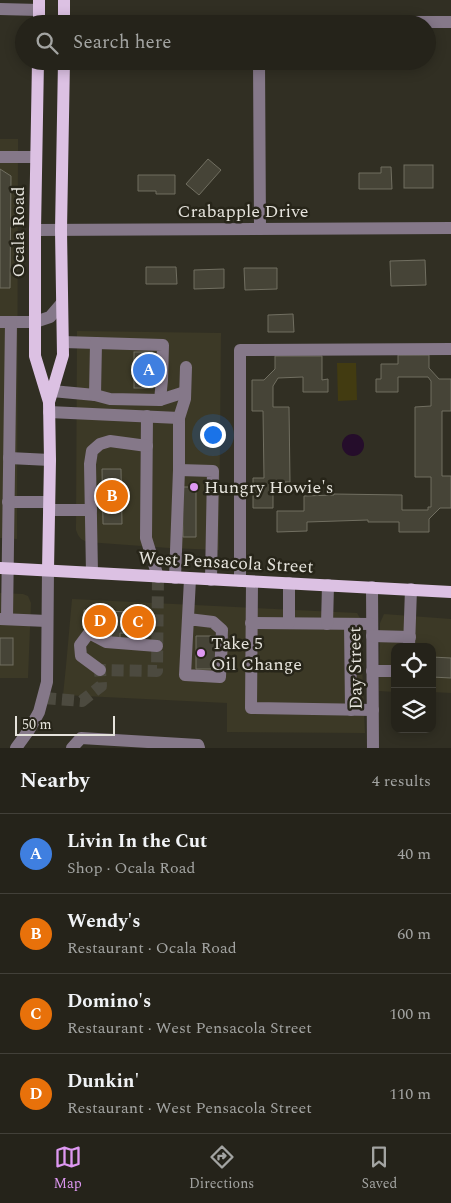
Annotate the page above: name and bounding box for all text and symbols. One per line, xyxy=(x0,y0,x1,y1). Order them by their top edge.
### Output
search box xyxy=(15,15,436,70)
text: Search here xyxy=(73,28,172,57)
icon: search xyxy=(33,29,61,57)
street label: Ocala Road xyxy=(5,186,32,278)
street label: Crabapple Drive xyxy=(177,198,309,225)
pin: A xyxy=(133,351,165,389)
your location xyxy=(200,422,226,448)
place label: Hungry Howie's xyxy=(204,474,333,501)
pin: B xyxy=(96,477,128,515)
marker: Hungry Howie's xyxy=(188,481,200,493)
street label: West Pensacola Street xyxy=(138,544,314,581)
pin: D xyxy=(84,602,116,640)
pin: C xyxy=(122,603,154,641)
street label: Day Street xyxy=(341,626,370,710)
place label: Take 5 Oil Change xyxy=(211,630,302,678)
map controls xyxy=(391,643,436,733)
button: locate xyxy=(391,643,436,688)
marker: Take 5 Oil Change xyxy=(195,647,207,659)
button: layers xyxy=(391,688,436,733)
scale bar xyxy=(15,713,115,736)
text: 50 m xyxy=(22,714,52,735)
text: Nearby xyxy=(20,765,90,797)
text: 4 results xyxy=(372,769,431,793)
text: Livin In the Cut xyxy=(67,827,207,856)
text: A xyxy=(30,842,42,866)
text: 40 m xyxy=(397,842,431,866)
text: Shop · Ocala Road xyxy=(67,856,195,880)
text: Wendy's xyxy=(67,907,141,936)
text: B xyxy=(30,922,42,946)
text: 60 m xyxy=(397,922,431,946)
text: Restaurant · Ocala Road xyxy=(67,936,237,960)
text: Domino's xyxy=(67,987,151,1016)
text: C xyxy=(30,1002,42,1026)
text: 100 m xyxy=(389,1002,431,1026)
text: Restaurant · West Pensacola Street xyxy=(67,1016,312,1040)
text: Dunkin' xyxy=(67,1067,139,1096)
text: D xyxy=(30,1082,42,1106)
text: 110 m xyxy=(389,1082,431,1106)
text: Restaurant · West Pensacola Street xyxy=(67,1096,312,1120)
tab: Map xyxy=(54,1143,82,1194)
tab: Directions xyxy=(189,1143,254,1194)
tab: Saved xyxy=(362,1143,397,1194)

